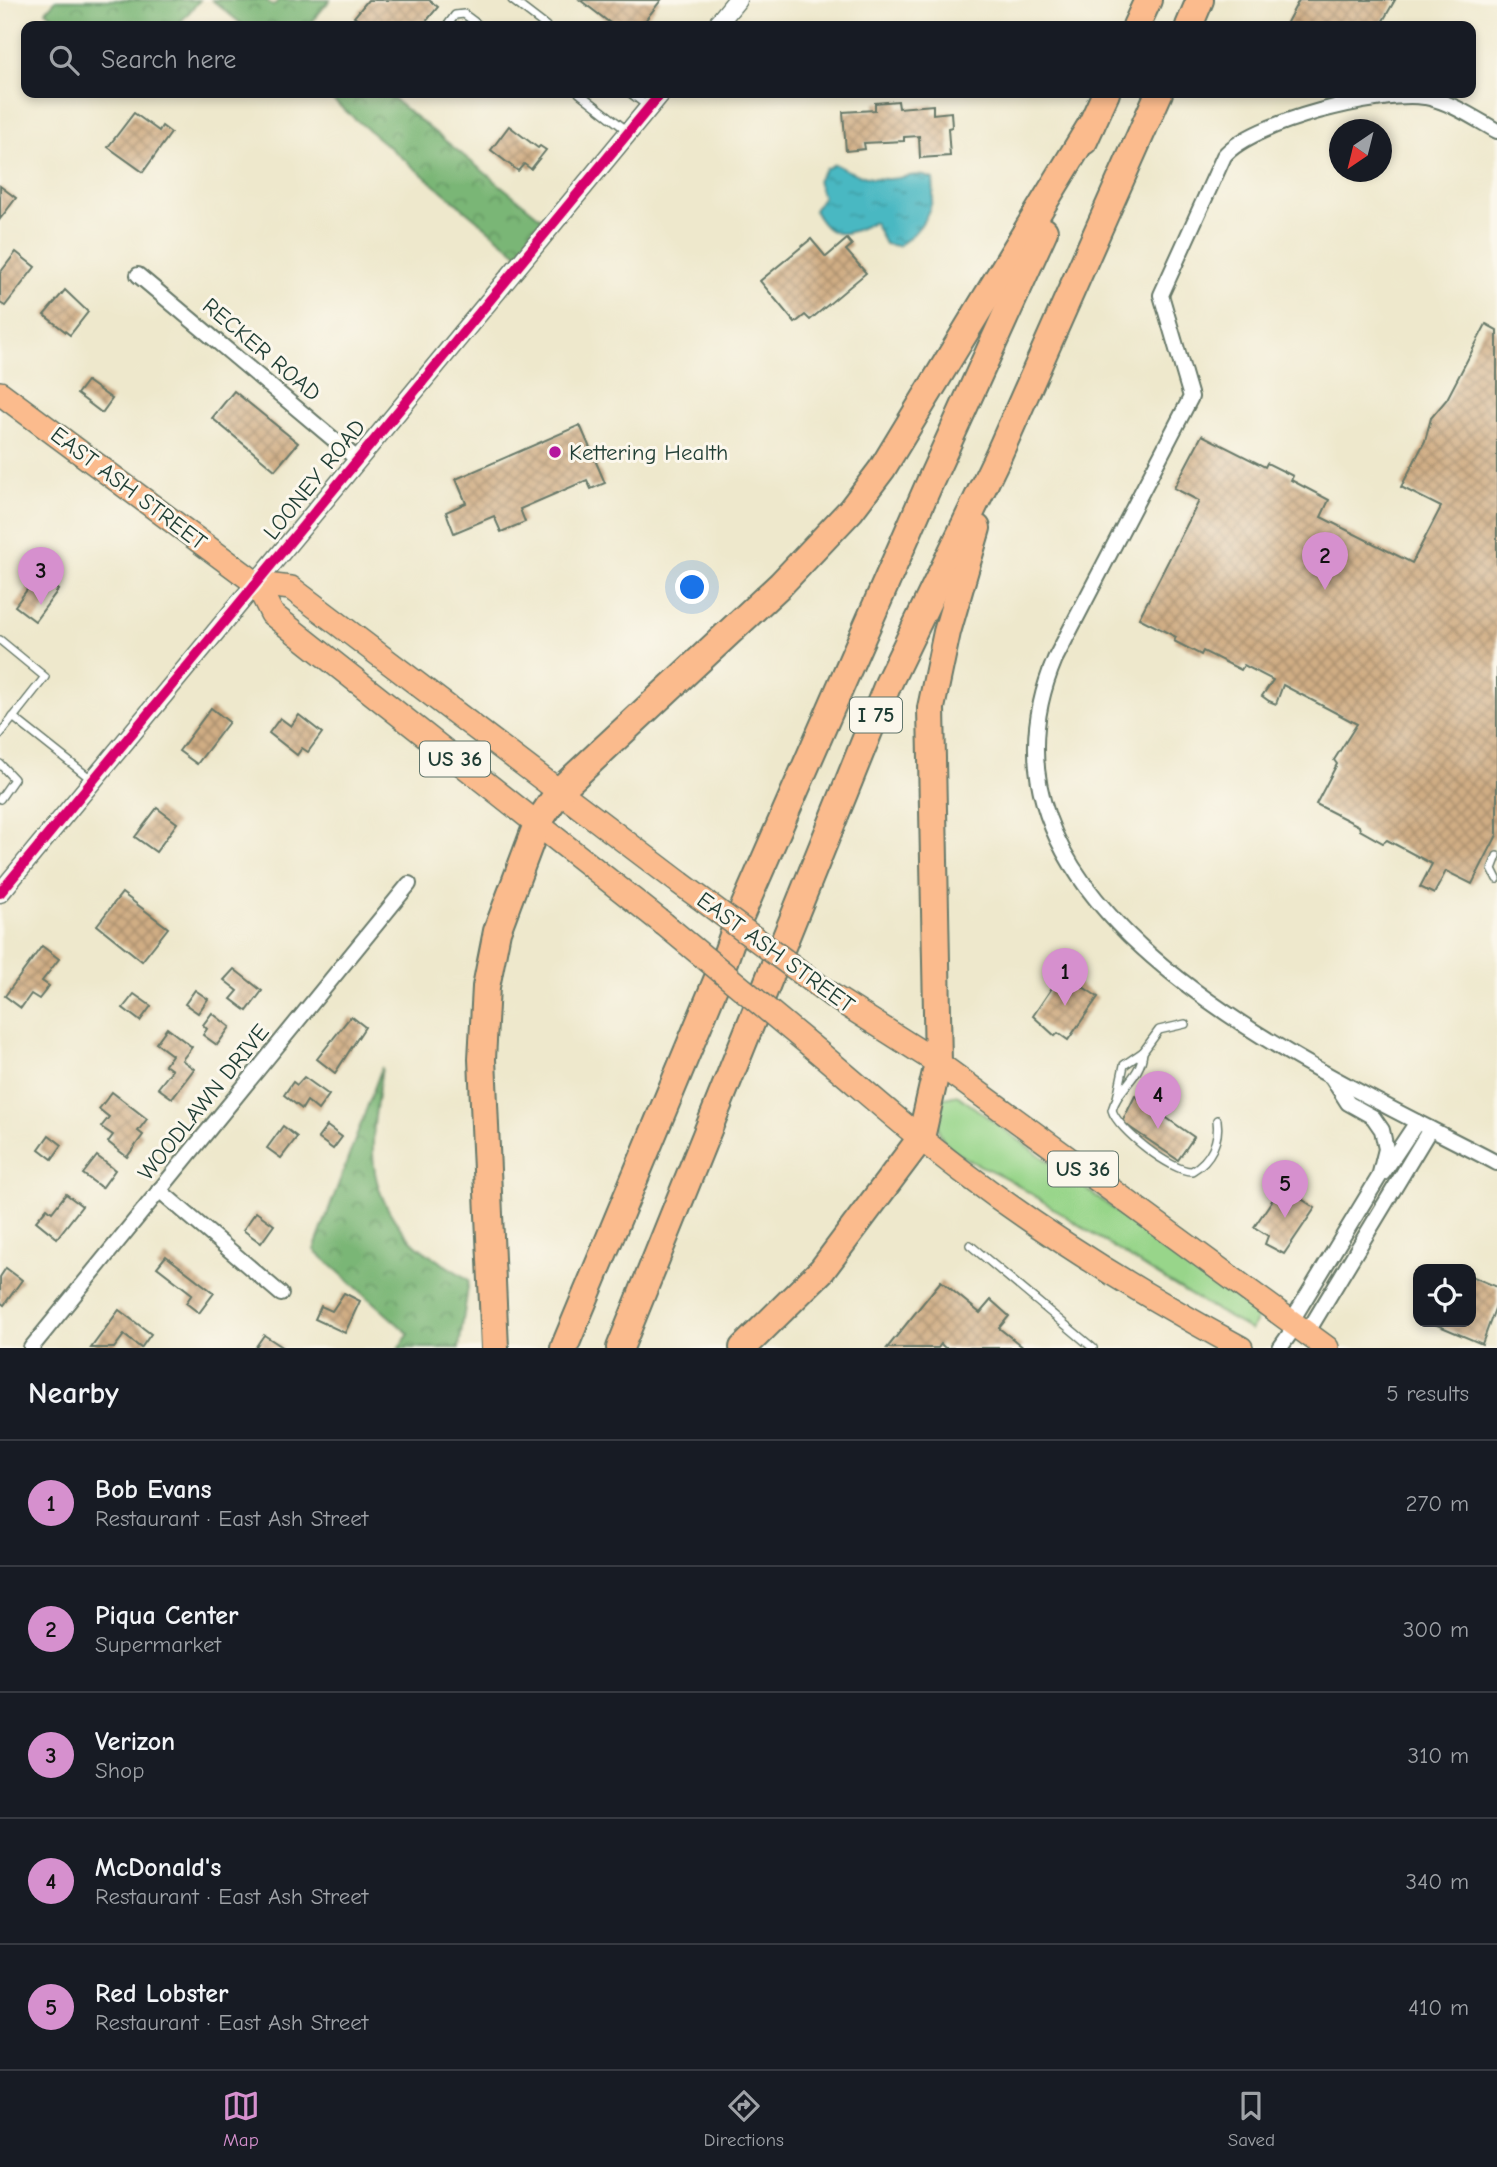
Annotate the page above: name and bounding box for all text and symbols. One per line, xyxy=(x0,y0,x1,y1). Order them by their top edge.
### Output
search box xyxy=(21,21,1476,98)
icon: search xyxy=(45,41,83,79)
text: Search here xyxy=(101,45,236,75)
north arrow xyxy=(1329,119,1392,182)
street label: RECKER ROAD xyxy=(197,292,326,407)
street label: LOONEY ROAD xyxy=(258,414,371,545)
street label: EAST ASH STREET xyxy=(45,421,212,556)
place label: Kettering Health xyxy=(569,439,728,466)
marker: Kettering Health xyxy=(547,444,563,460)
pin: 2 xyxy=(1302,532,1348,590)
pin: 3 xyxy=(18,547,64,605)
your location xyxy=(675,570,709,604)
road number: I 75 xyxy=(850,698,902,732)
road number: US 36 xyxy=(420,742,490,776)
street label: EAST ASH STREET xyxy=(692,886,860,1019)
pin: 1 xyxy=(1042,948,1088,1006)
street label: WOODLAWN DRIVE xyxy=(132,1019,275,1186)
pin: 4 xyxy=(1135,1071,1181,1129)
road number: US 36 xyxy=(1048,1152,1118,1186)
pin: 5 xyxy=(1262,1160,1308,1218)
map controls xyxy=(1413,1264,1476,1327)
button: locate xyxy=(1413,1264,1476,1327)
text: Nearby xyxy=(28,1376,119,1411)
text: 5 results xyxy=(1386,1380,1469,1407)
text: Bob Evans xyxy=(95,1475,212,1505)
text: 1 xyxy=(46,1490,56,1517)
text: 270 m xyxy=(1405,1490,1469,1517)
text: Restaurant · East Ash Street xyxy=(95,1505,368,1532)
text: Piqua Center xyxy=(95,1601,239,1631)
text: 2 xyxy=(45,1616,57,1643)
text: 300 m xyxy=(1403,1616,1469,1643)
text: Supermarket xyxy=(95,1631,221,1658)
text: Verizon xyxy=(95,1727,175,1757)
text: 3 xyxy=(45,1742,57,1769)
text: 310 m xyxy=(1408,1742,1469,1769)
text: Shop xyxy=(95,1757,144,1784)
text: McDonald's xyxy=(95,1853,221,1883)
text: 4 xyxy=(46,1868,56,1895)
text: 340 m xyxy=(1406,1868,1469,1895)
text: Restaurant · East Ash Street xyxy=(95,1883,368,1910)
text: Red Lobster xyxy=(95,1979,228,2009)
text: 5 xyxy=(45,1994,57,2021)
text: 410 m xyxy=(1408,1994,1469,2021)
text: Restaurant · East Ash Street xyxy=(95,2009,368,2036)
tab: Map xyxy=(222,2087,260,2151)
tab: Directions xyxy=(704,2087,784,2151)
tab: Saved xyxy=(1228,2087,1275,2151)

